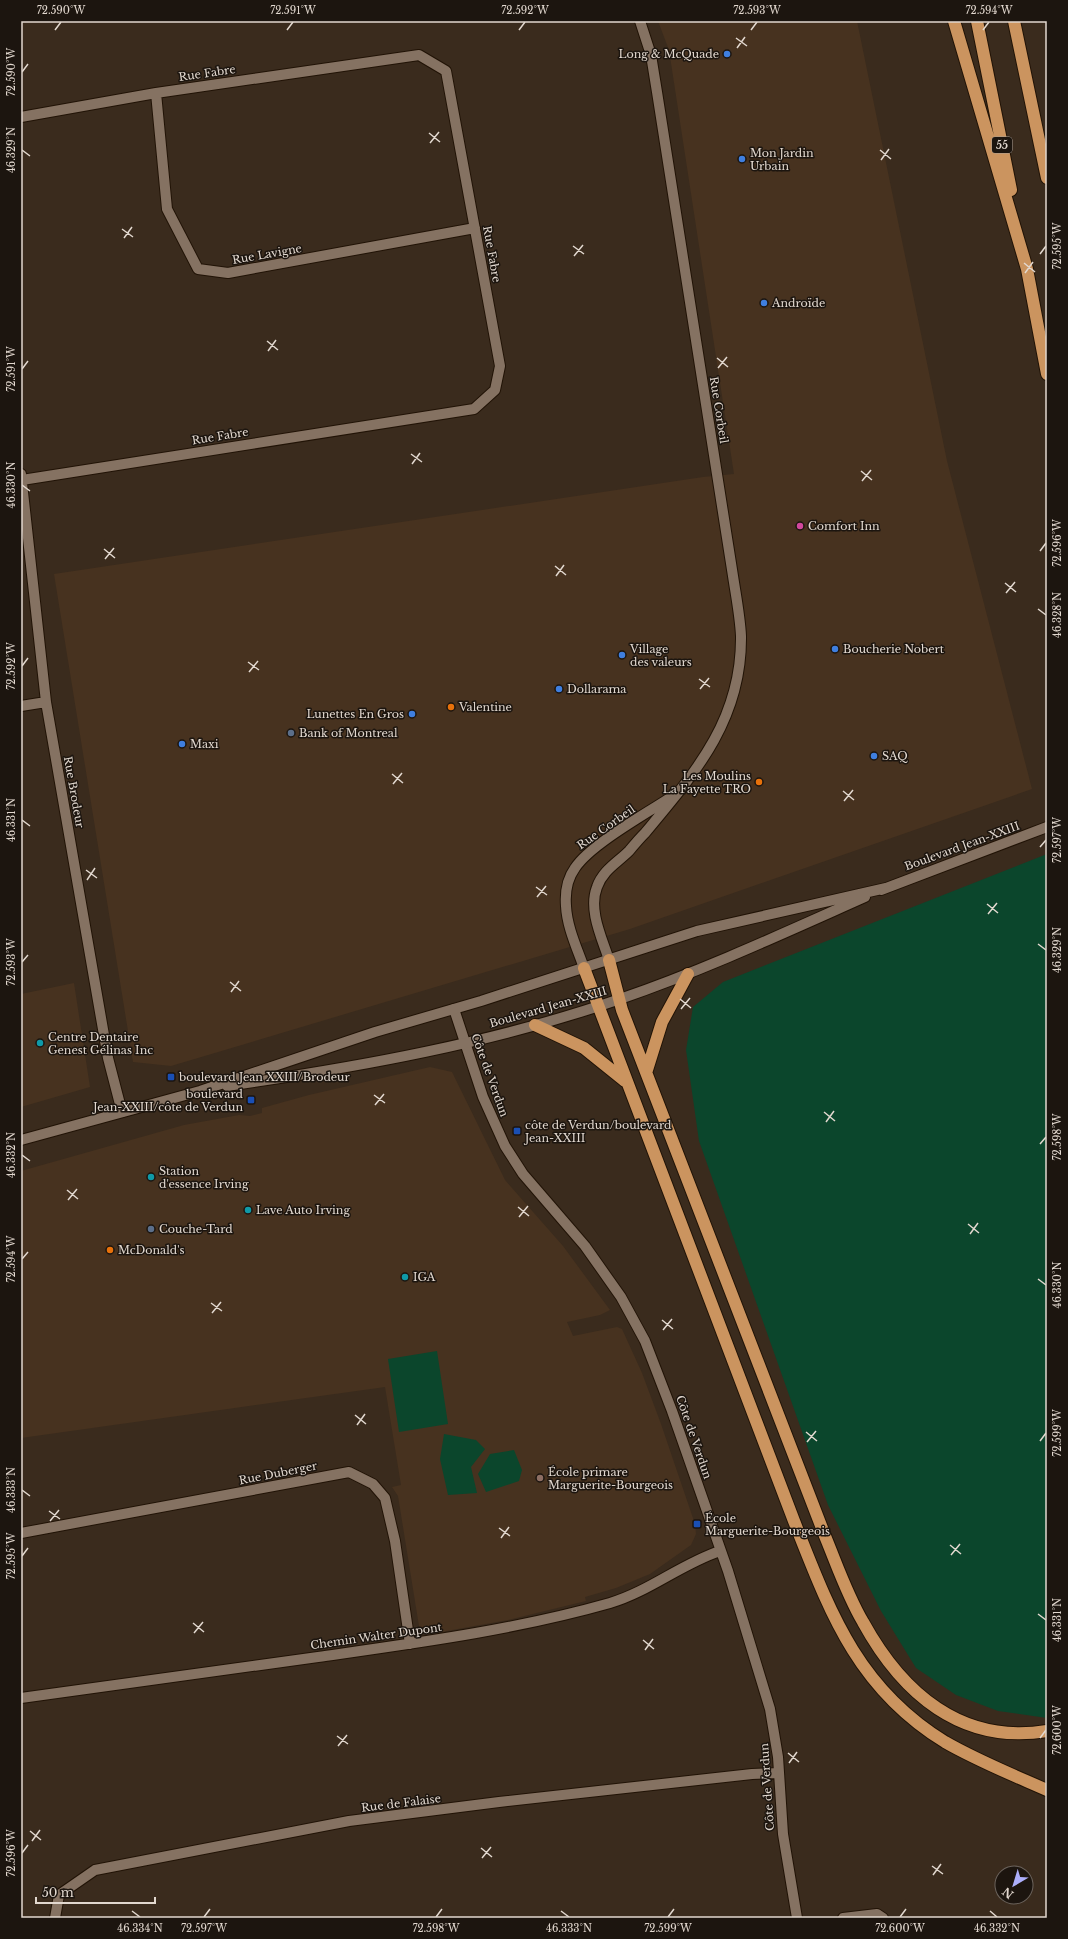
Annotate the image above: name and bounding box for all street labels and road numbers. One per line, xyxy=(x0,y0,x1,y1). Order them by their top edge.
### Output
street label: Rue Fabre xyxy=(178,62,236,84)
road number: 55 xyxy=(992,137,1012,153)
street label: Rue Fabre xyxy=(480,225,504,283)
street label: Rue Lavigne xyxy=(231,241,303,267)
street label: Rue Corbeil xyxy=(707,376,731,445)
street label: Rue Fabre xyxy=(191,425,249,447)
street label: Rue Brodeur xyxy=(61,755,87,830)
street label: Rue Corbeil xyxy=(574,802,638,852)
street label: Boulevard Jean-XXIII xyxy=(903,819,1022,873)
street label: Boulevard Jean-XXIII xyxy=(488,983,609,1030)
street label: Côte de Verdun xyxy=(468,1031,512,1119)
street label: Côte de Verdun xyxy=(673,1393,715,1481)
street label: Rue Duberger xyxy=(238,1458,319,1487)
street label: Chemin Walter Dupont xyxy=(310,1620,443,1652)
street label: Côte de Verdun xyxy=(757,1742,777,1831)
street label: Rue de Falaise xyxy=(360,1791,442,1815)

